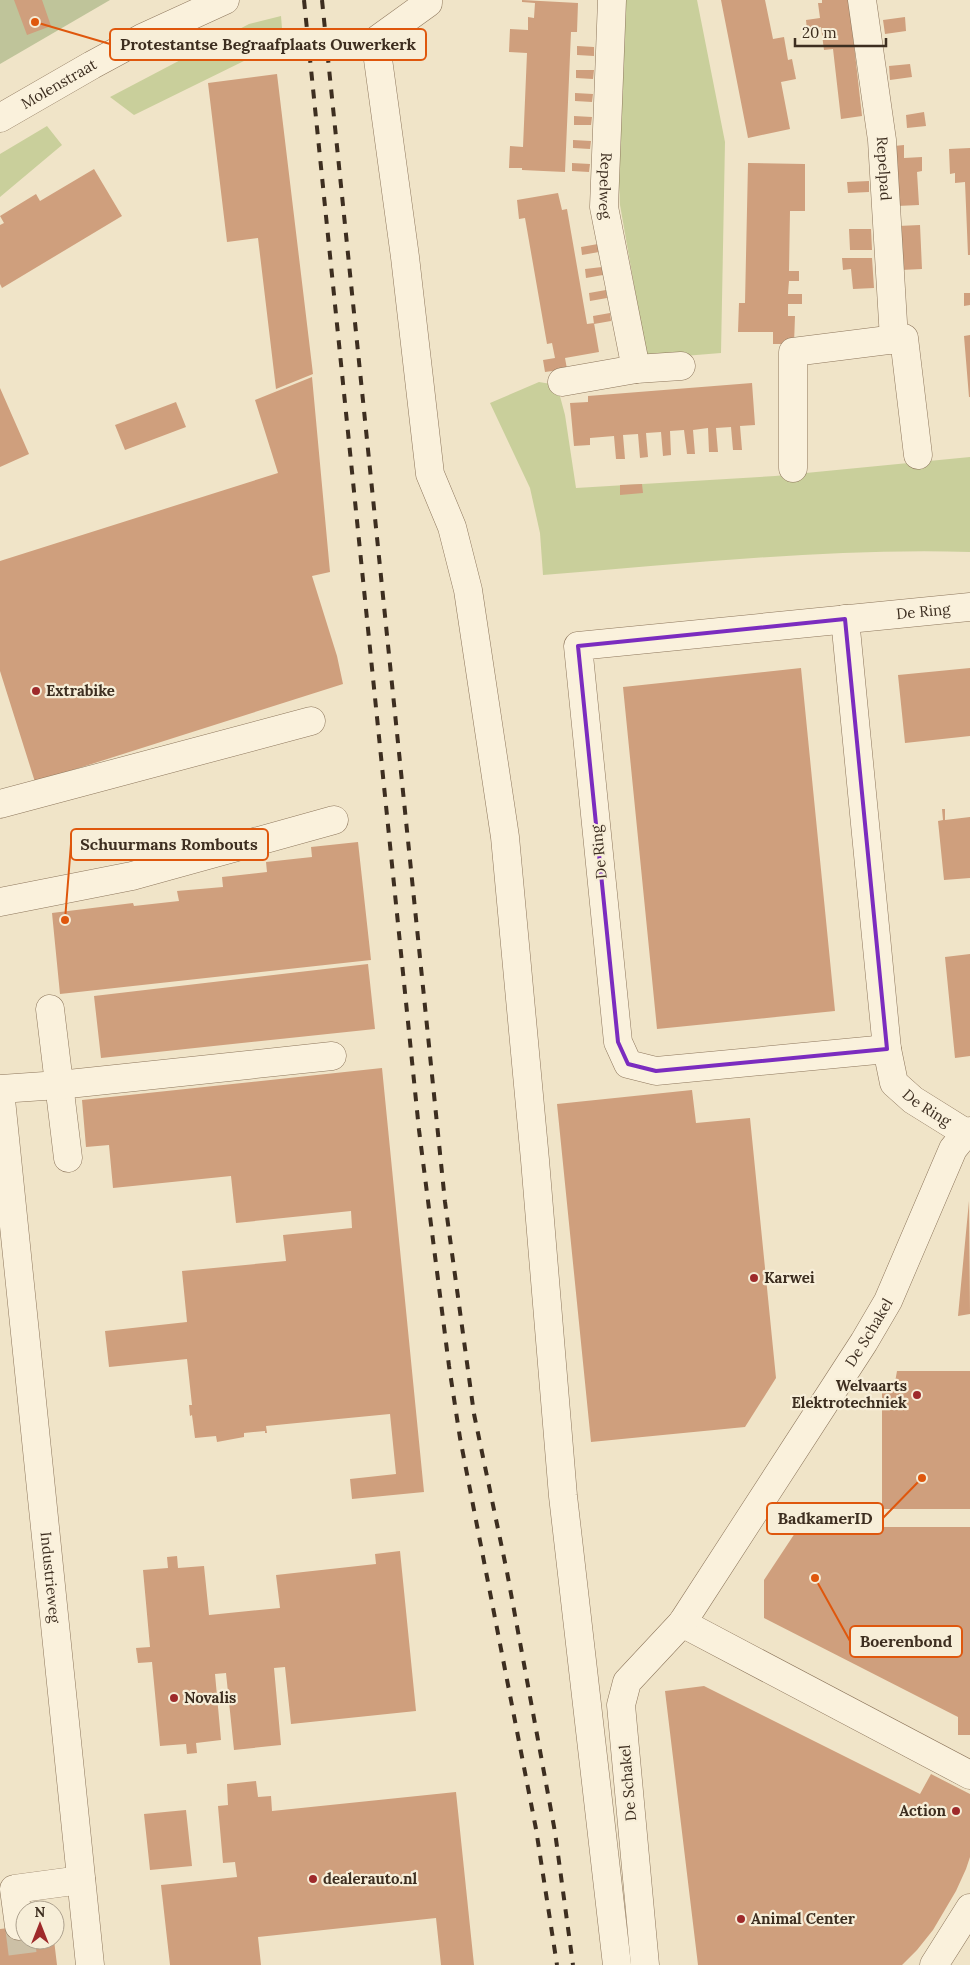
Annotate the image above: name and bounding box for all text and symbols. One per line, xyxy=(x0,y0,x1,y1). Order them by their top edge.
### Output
scale bar xyxy=(795,15,886,47)
text: 20 m xyxy=(802,23,837,42)
callout: Protestantse Begraafplaats Ouwerkerk xyxy=(110,29,426,60)
text: Protestantse Begraafplaats Ouwerkerk xyxy=(120,34,417,54)
street label: Molenstraat xyxy=(17,54,100,113)
street label: Repelpad xyxy=(873,136,896,201)
street label: Repelweg xyxy=(595,152,616,221)
street label: De Ring xyxy=(895,599,952,623)
place label: Extrabike xyxy=(46,681,115,700)
marker: Extrabike xyxy=(30,685,42,697)
street label: De Ring xyxy=(586,823,611,880)
callout: Schuurmans Rombouts xyxy=(71,829,268,860)
text: Schuurmans Rombouts xyxy=(80,834,258,854)
street label: De Ring xyxy=(898,1085,955,1131)
place label: Karwei xyxy=(764,1268,815,1287)
marker: Karwei xyxy=(748,1272,760,1284)
street label: De Schakel xyxy=(841,1295,897,1370)
place label: Welvaarts Elektrotechniek xyxy=(791,1376,907,1412)
marker: Welvaarts Elektrotechniek xyxy=(911,1389,923,1401)
callout: BadkamerID xyxy=(767,1503,883,1534)
text: BadkamerID xyxy=(777,1508,873,1528)
street label: Industrieweg xyxy=(36,1531,65,1625)
callout: Boerenbond xyxy=(850,1626,962,1657)
text: Boerenbond xyxy=(860,1631,953,1651)
place label: Novalis xyxy=(184,1688,236,1707)
marker: Novalis xyxy=(168,1692,180,1704)
street label: De Schakel xyxy=(615,1744,640,1822)
place label: Action xyxy=(899,1801,946,1820)
marker: Action xyxy=(950,1805,962,1817)
place label: dealerauto.nl xyxy=(323,1869,418,1888)
marker: dealerauto.nl xyxy=(307,1873,319,1885)
north arrow xyxy=(15,1900,65,1950)
text: N xyxy=(35,1903,46,1921)
place label: Animal Center xyxy=(751,1909,856,1928)
marker: Animal Center xyxy=(735,1913,747,1925)

